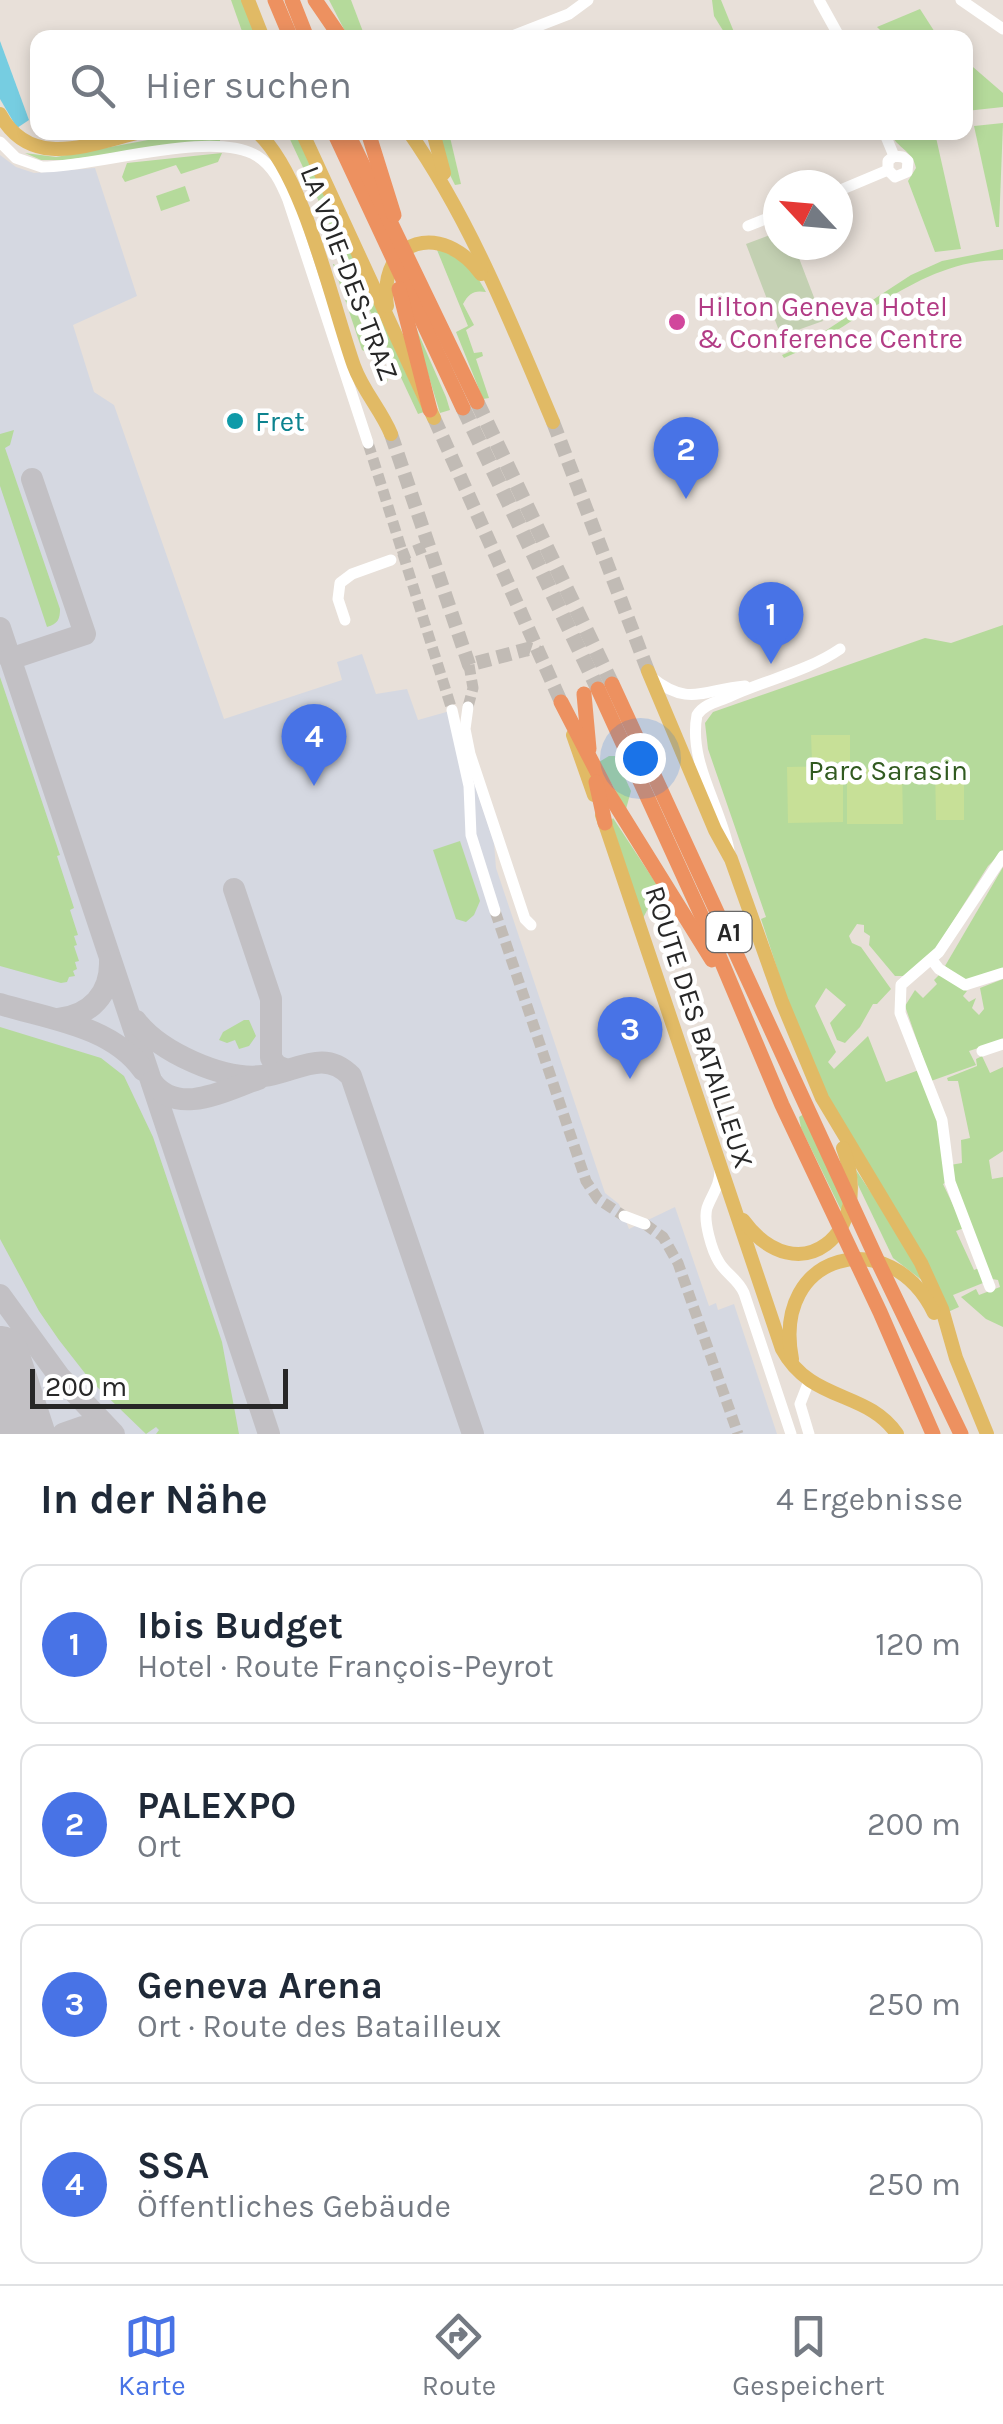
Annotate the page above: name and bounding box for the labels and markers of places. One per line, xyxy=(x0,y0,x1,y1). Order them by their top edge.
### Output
place label: Hilton Geneva Hotel & Conference Centre xyxy=(697,290,963,355)
marker: Hilton Geneva Hotel & Conference Centre xyxy=(666,311,688,333)
place label: Fret xyxy=(255,405,305,438)
marker: Fret xyxy=(224,410,246,432)
pin: 2 xyxy=(654,416,718,499)
pin: 1 xyxy=(738,582,804,664)
pin: 4 xyxy=(282,704,346,786)
pin: 3 xyxy=(598,996,662,1079)

